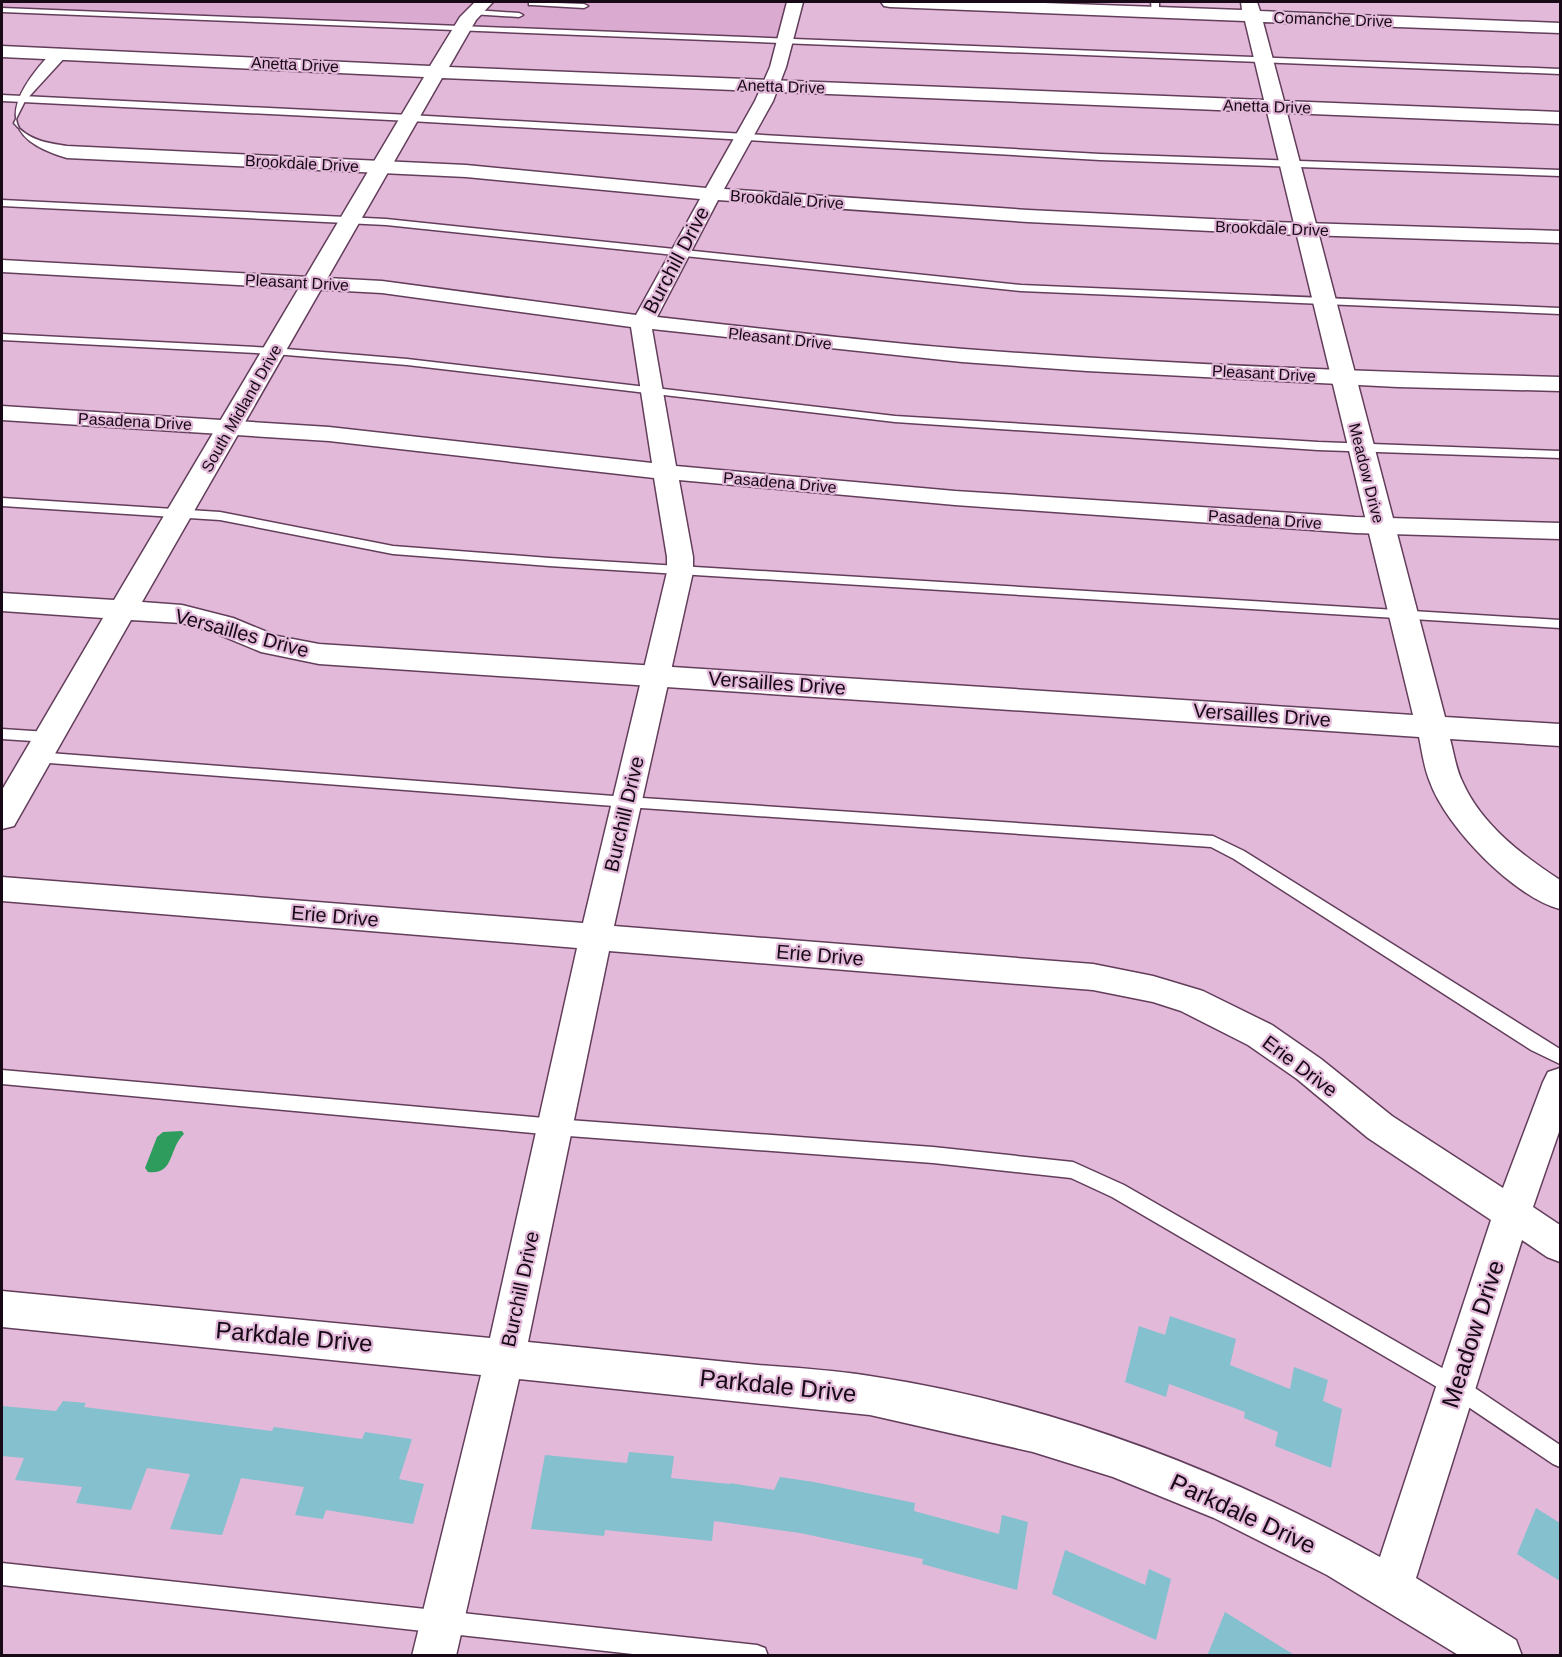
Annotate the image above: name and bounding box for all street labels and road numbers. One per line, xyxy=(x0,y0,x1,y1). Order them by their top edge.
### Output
street label: Comanche Drive xyxy=(1273,9,1393,30)
street label: Anetta Drive xyxy=(251,54,339,75)
street label: Anetta Drive xyxy=(737,76,825,97)
street label: Anetta Drive xyxy=(1223,96,1311,117)
street label: Brookdale Drive xyxy=(245,152,359,175)
street label: Brookdale Drive xyxy=(730,187,844,212)
street label: Burchill Drive xyxy=(639,203,713,317)
street label: Brookdale Drive xyxy=(1215,218,1329,239)
street label: Pleasant Drive xyxy=(245,271,349,294)
street label: Pleasant Drive xyxy=(727,325,833,352)
street label: South Midland Drive xyxy=(198,342,285,475)
street label: Pleasant Drive xyxy=(1212,362,1316,385)
street label: Pasadena Drive xyxy=(78,410,192,433)
street label: Meadow Drive xyxy=(1346,421,1387,525)
street label: Pasadena Drive xyxy=(723,469,838,496)
street label: Pasadena Drive xyxy=(1208,507,1322,532)
street label: Versailles Drive xyxy=(173,605,311,661)
street label: Versailles Drive xyxy=(707,667,847,699)
street label: Versailles Drive xyxy=(1192,699,1332,731)
street label: Burchill Drive xyxy=(600,754,648,874)
street label: Erie Drive xyxy=(290,901,380,931)
street label: Erie Drive xyxy=(775,940,865,970)
street label: Erie Drive xyxy=(1258,1031,1342,1101)
street label: Burchill Drive xyxy=(497,1229,543,1349)
street label: Meadow Drive xyxy=(1436,1257,1509,1411)
street label: Parkdale Drive xyxy=(214,1316,374,1357)
street label: Parkdale Drive xyxy=(698,1364,858,1407)
street label: Parkdale Drive xyxy=(1166,1468,1320,1559)

